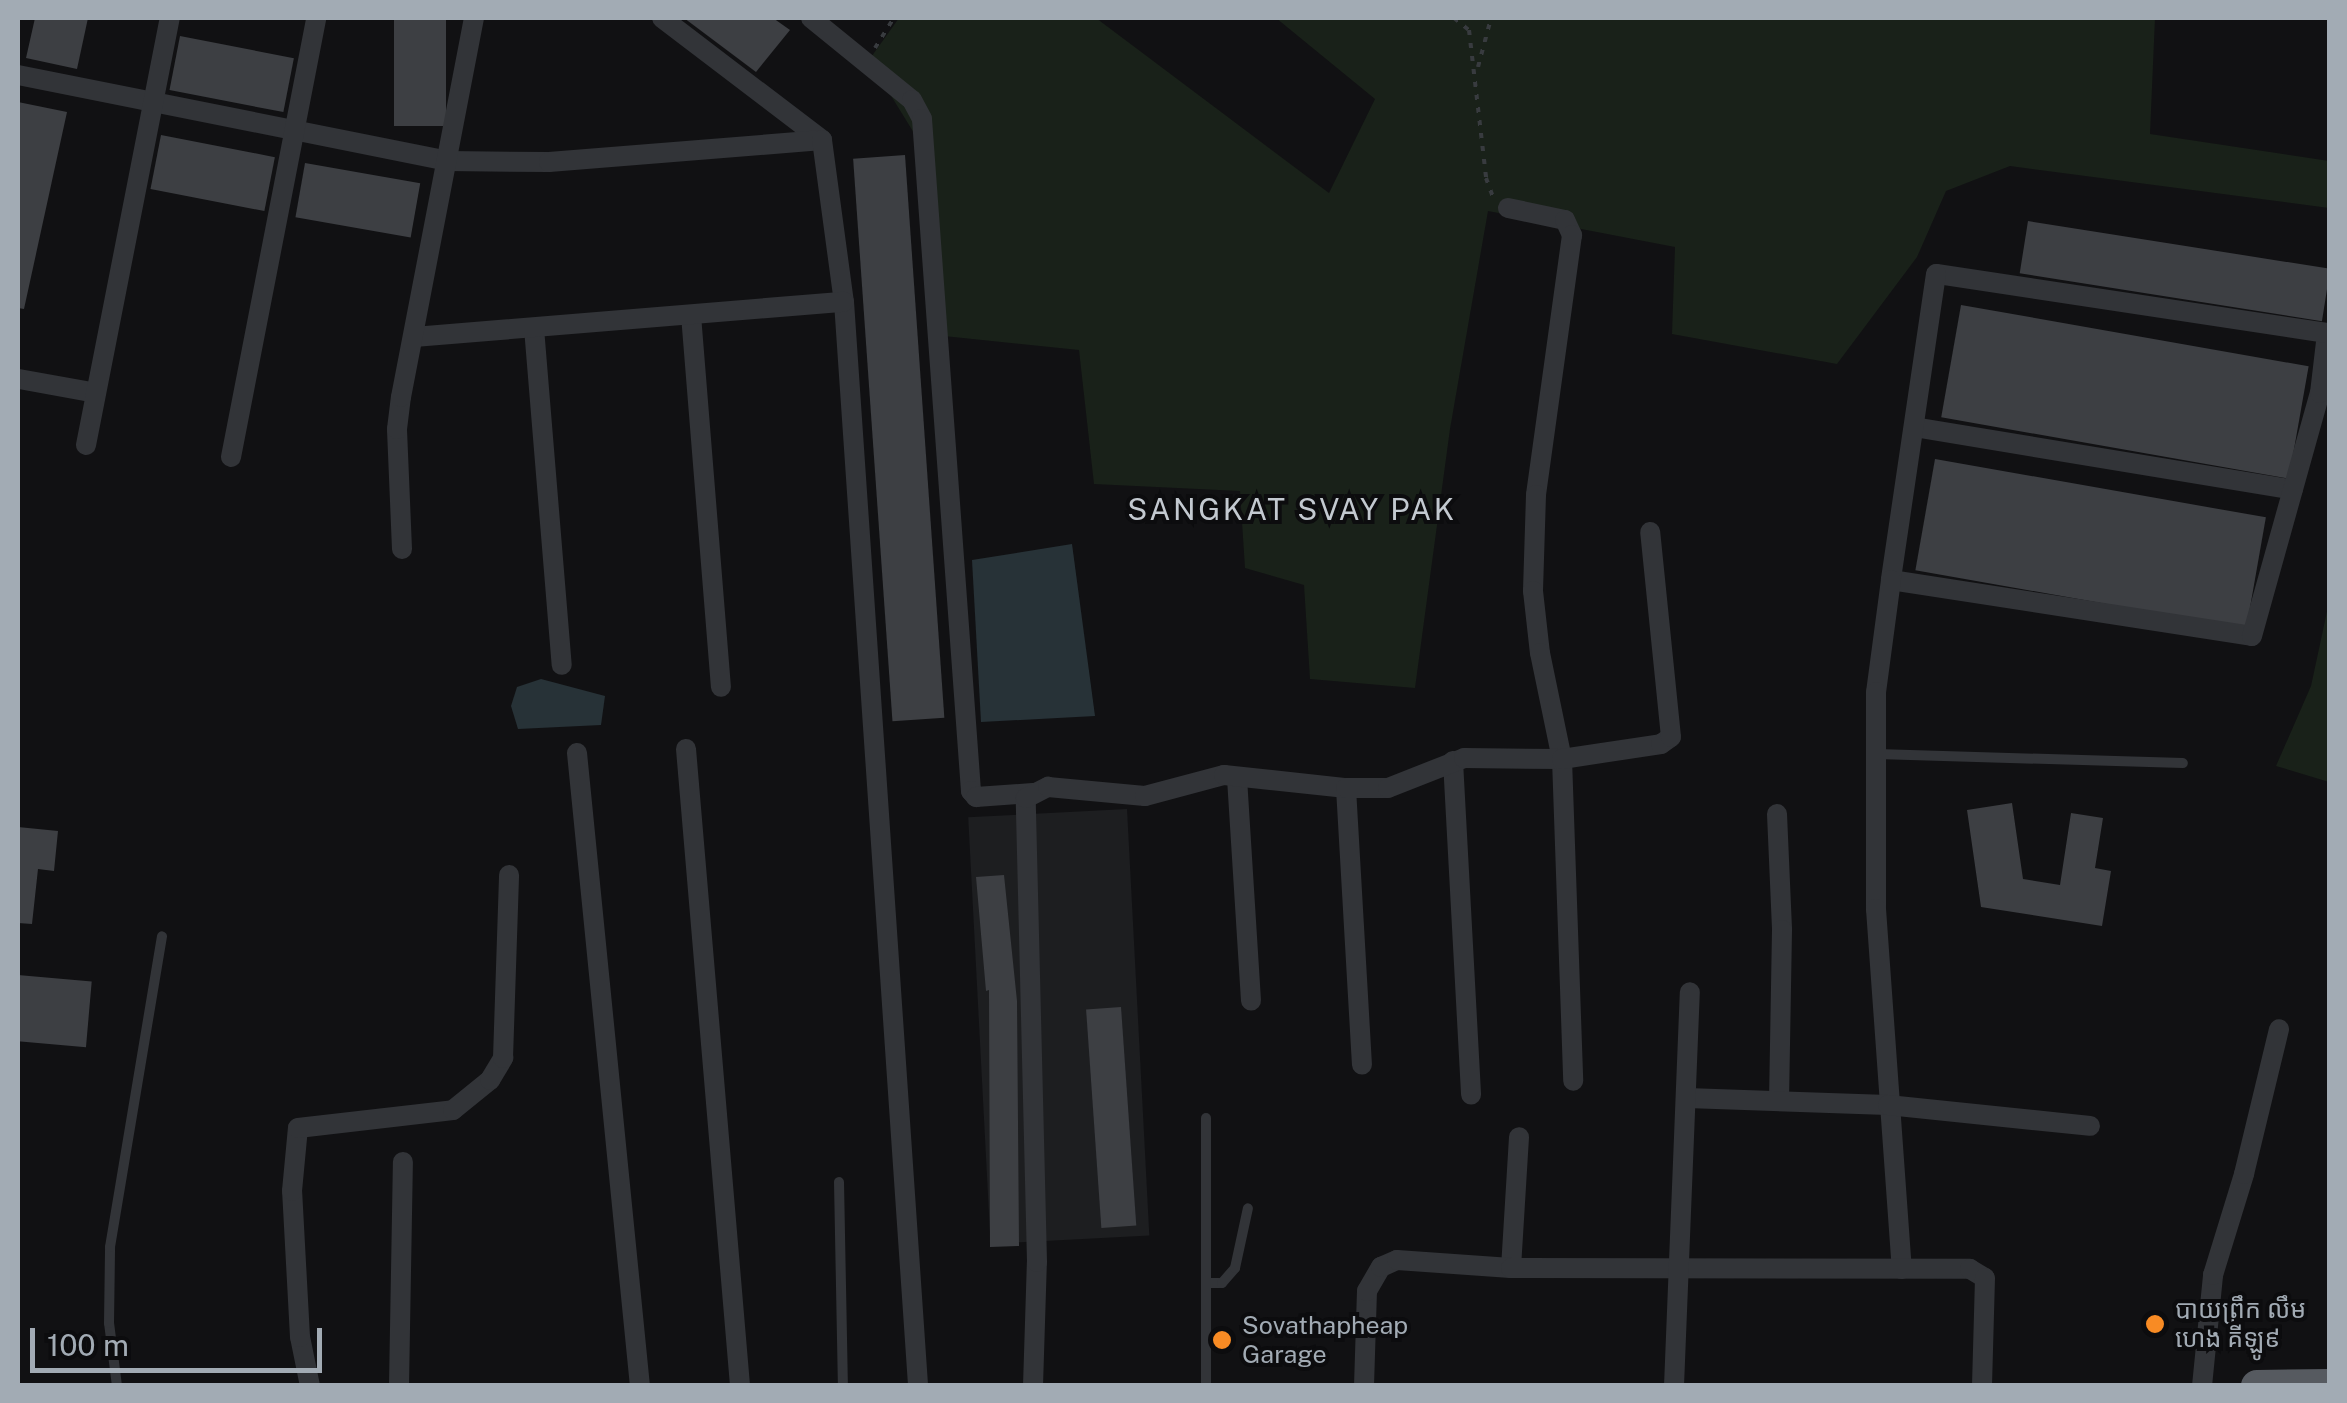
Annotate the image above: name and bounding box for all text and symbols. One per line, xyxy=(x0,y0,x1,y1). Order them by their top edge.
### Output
district label: SANGKAT SVAY PAK xyxy=(1127,491,1457,527)
place label: បាយព្រឹក លឹម ហេង គីឡូ៩ xyxy=(2175,1295,2306,1354)
scale bar xyxy=(35,1308,328,1370)
place label: Sovathapheap Garage xyxy=(1242,1311,1408,1370)
marker: បាយព្រឹក លឹម ហេង គីឡូ៩ xyxy=(2144,1313,2166,1335)
text: 100 m xyxy=(47,1327,129,1363)
marker: Sovathapheap Garage xyxy=(1211,1329,1233,1351)

